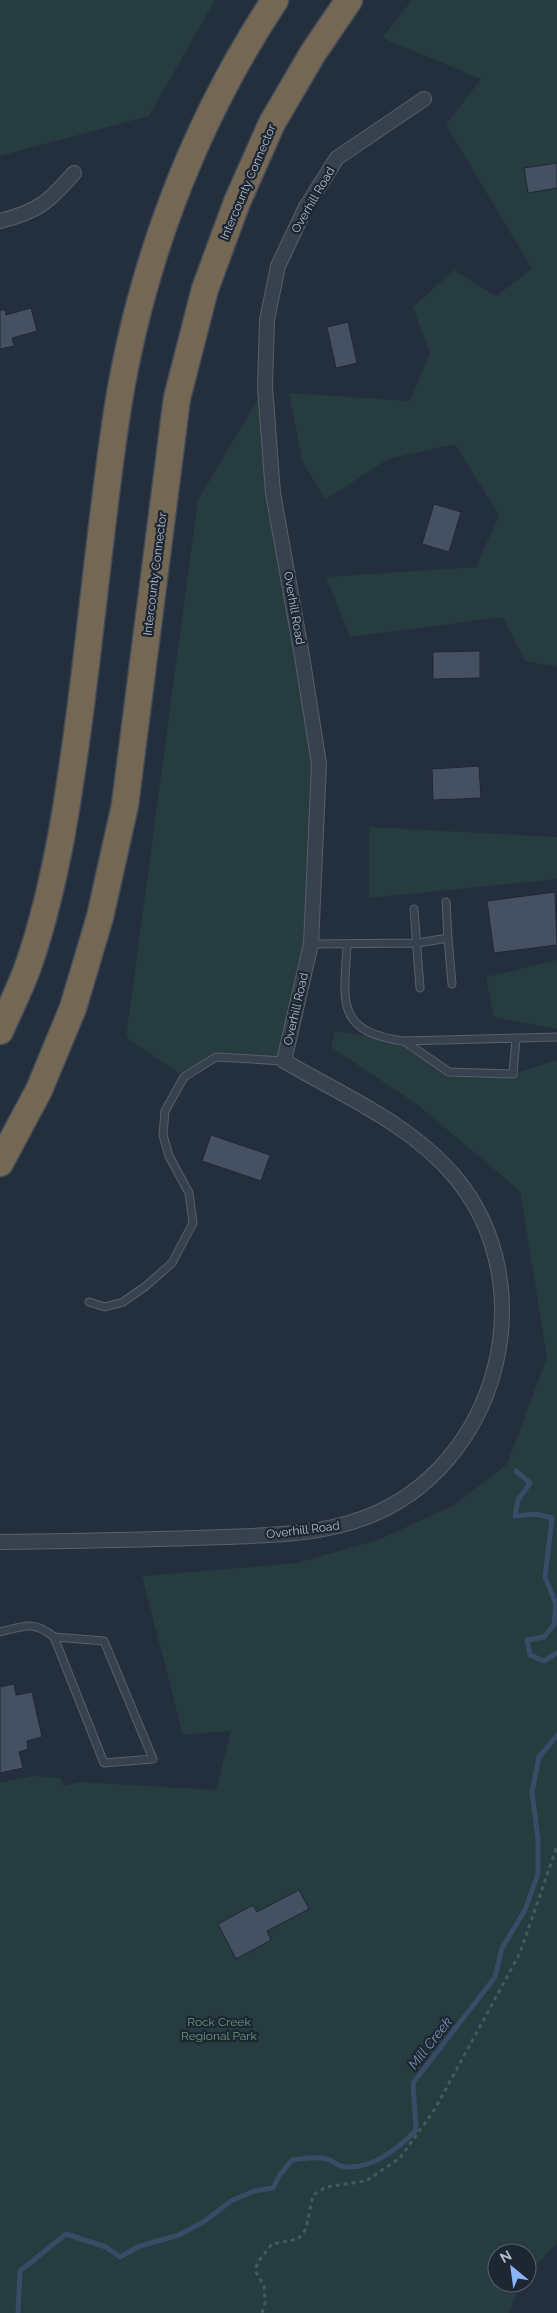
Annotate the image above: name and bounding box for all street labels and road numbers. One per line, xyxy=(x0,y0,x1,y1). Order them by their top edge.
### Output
street label: Intercounty Connector xyxy=(217,121,279,242)
street label: Overhill Road xyxy=(288,164,338,236)
street label: Intercounty Connector xyxy=(140,511,170,636)
street label: Overhill Road xyxy=(281,570,307,646)
street label: Overhill Road xyxy=(281,971,311,1047)
street label: Overhill Road xyxy=(265,1519,341,1541)

